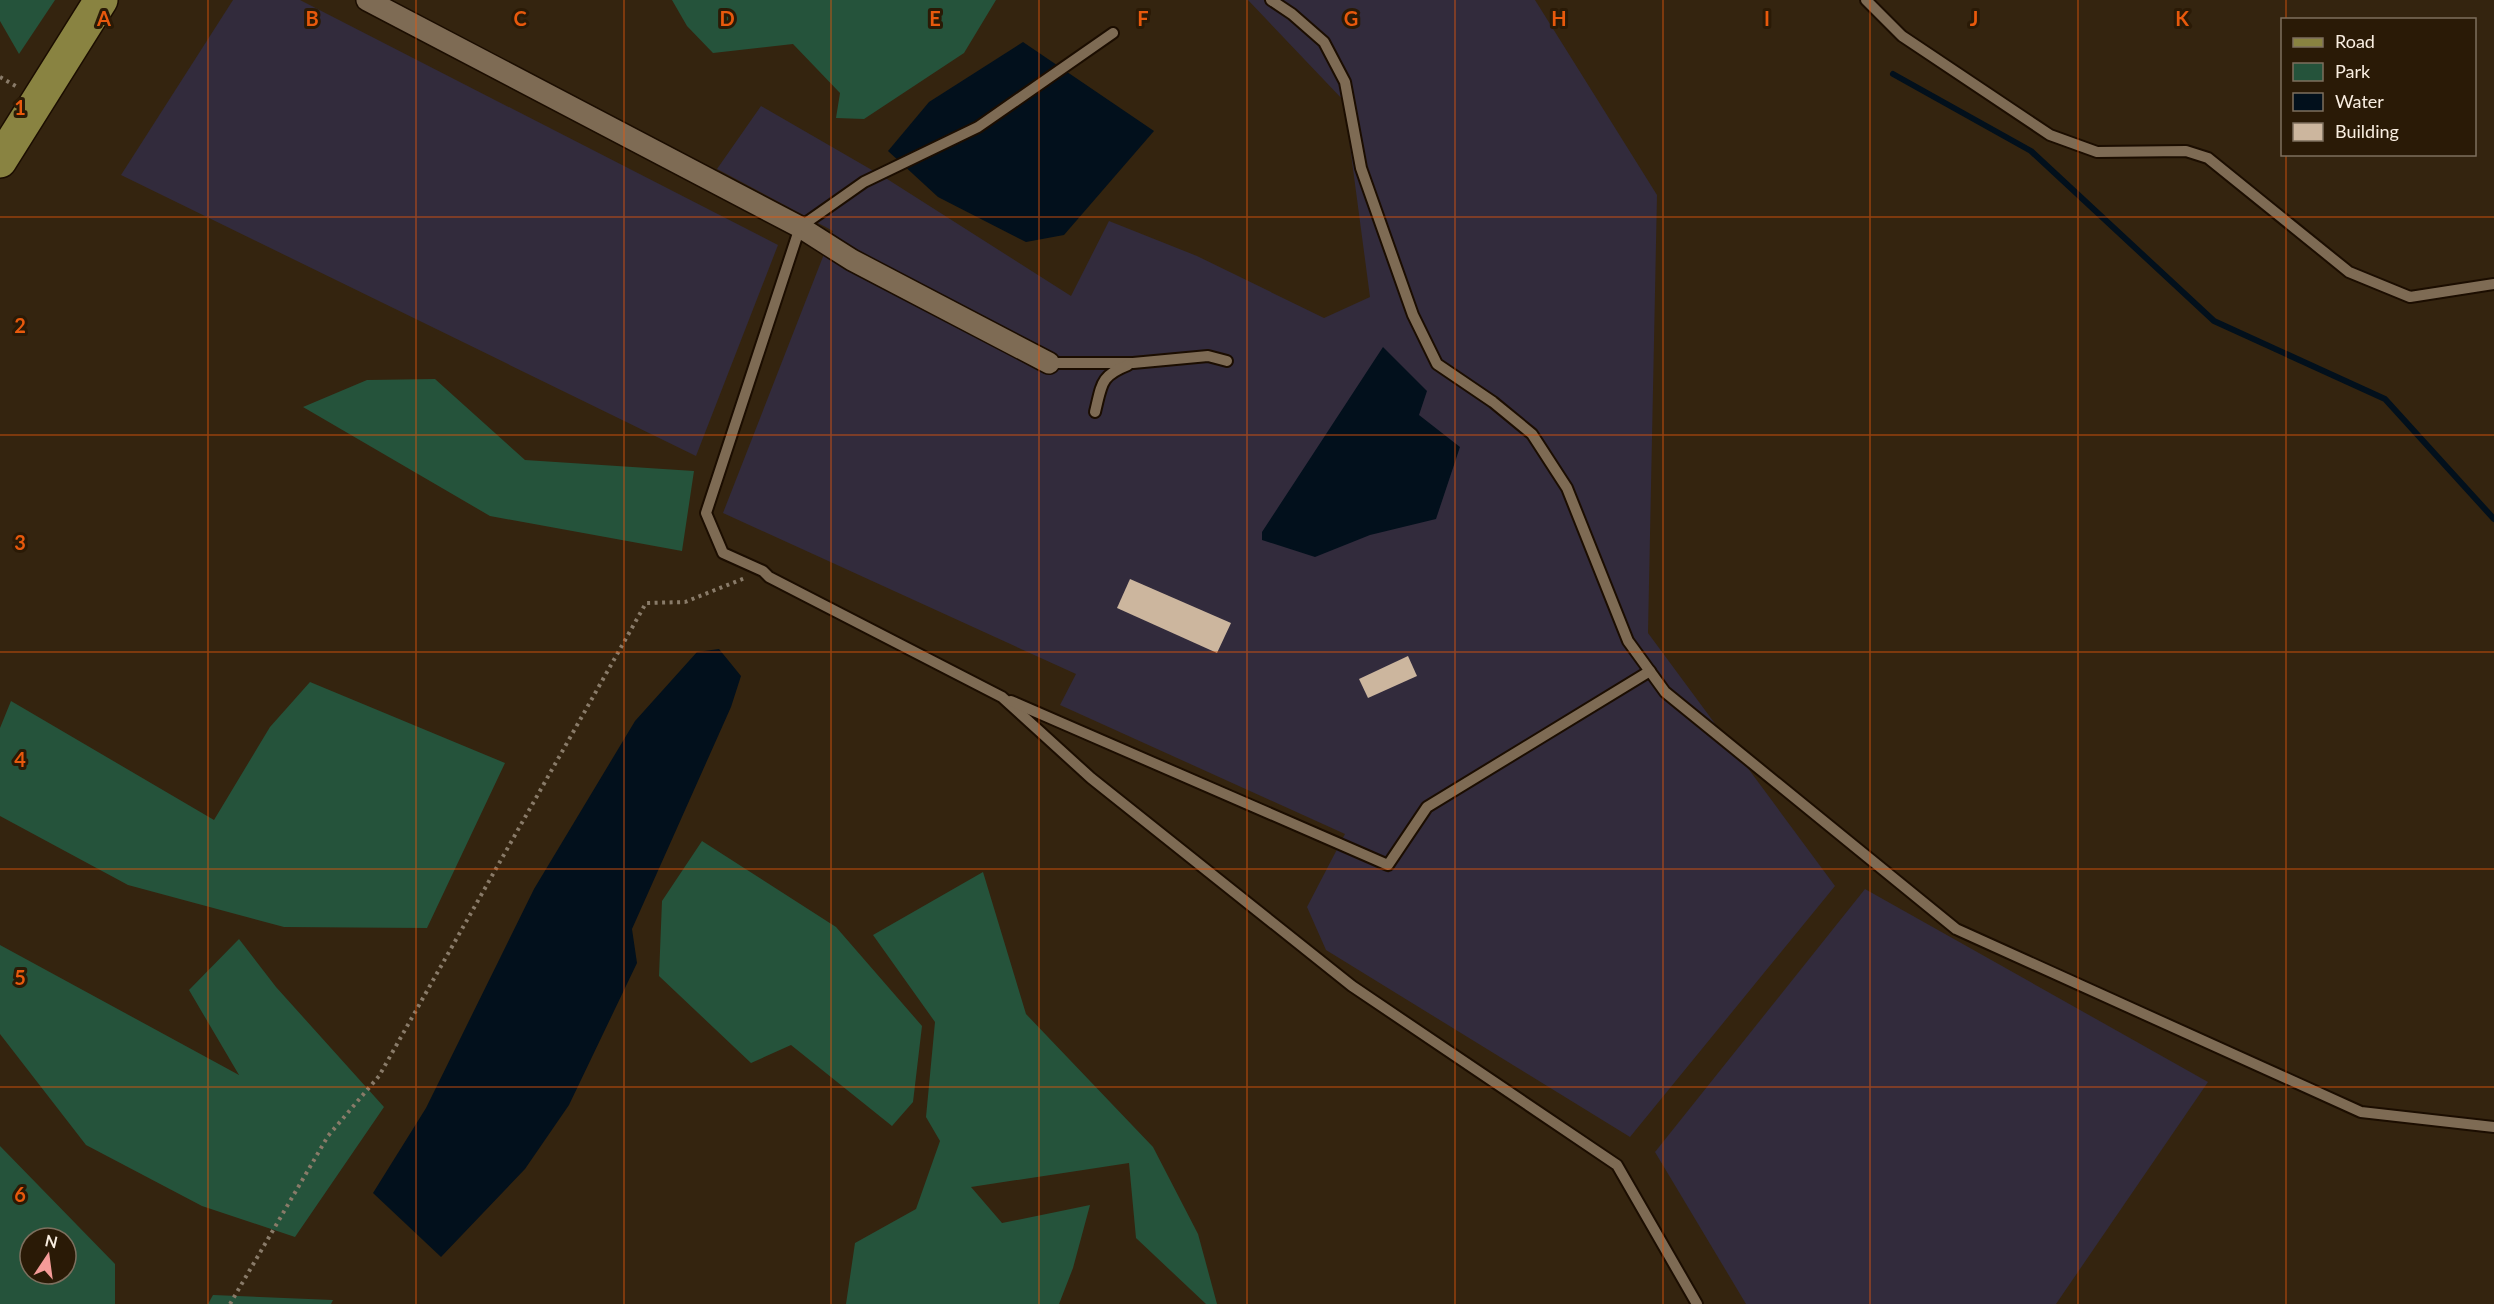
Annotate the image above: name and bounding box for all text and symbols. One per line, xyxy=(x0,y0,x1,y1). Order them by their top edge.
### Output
text: A xyxy=(96,6,111,30)
text: B xyxy=(305,6,319,30)
text: C xyxy=(513,6,527,30)
text: D xyxy=(719,6,735,30)
text: E xyxy=(929,6,941,30)
text: F xyxy=(1137,6,1149,30)
text: G xyxy=(1344,6,1358,30)
text: H xyxy=(1551,6,1567,30)
text: I xyxy=(1764,6,1770,30)
text: J xyxy=(1970,6,1978,30)
text: K xyxy=(2175,6,2189,30)
legend xyxy=(2281,18,2476,156)
text: Road xyxy=(2335,30,2375,52)
text: Park xyxy=(2335,60,2371,82)
text: Water xyxy=(2335,90,2384,112)
text: 1 xyxy=(14,95,26,119)
text: Building xyxy=(2335,120,2399,142)
text: 2 xyxy=(14,313,26,337)
text: 3 xyxy=(14,530,26,554)
text: 4 xyxy=(14,747,26,771)
text: 5 xyxy=(14,965,26,989)
text: 6 xyxy=(14,1182,26,1206)
north arrow xyxy=(18,1226,78,1286)
text: N xyxy=(43,1230,60,1252)

